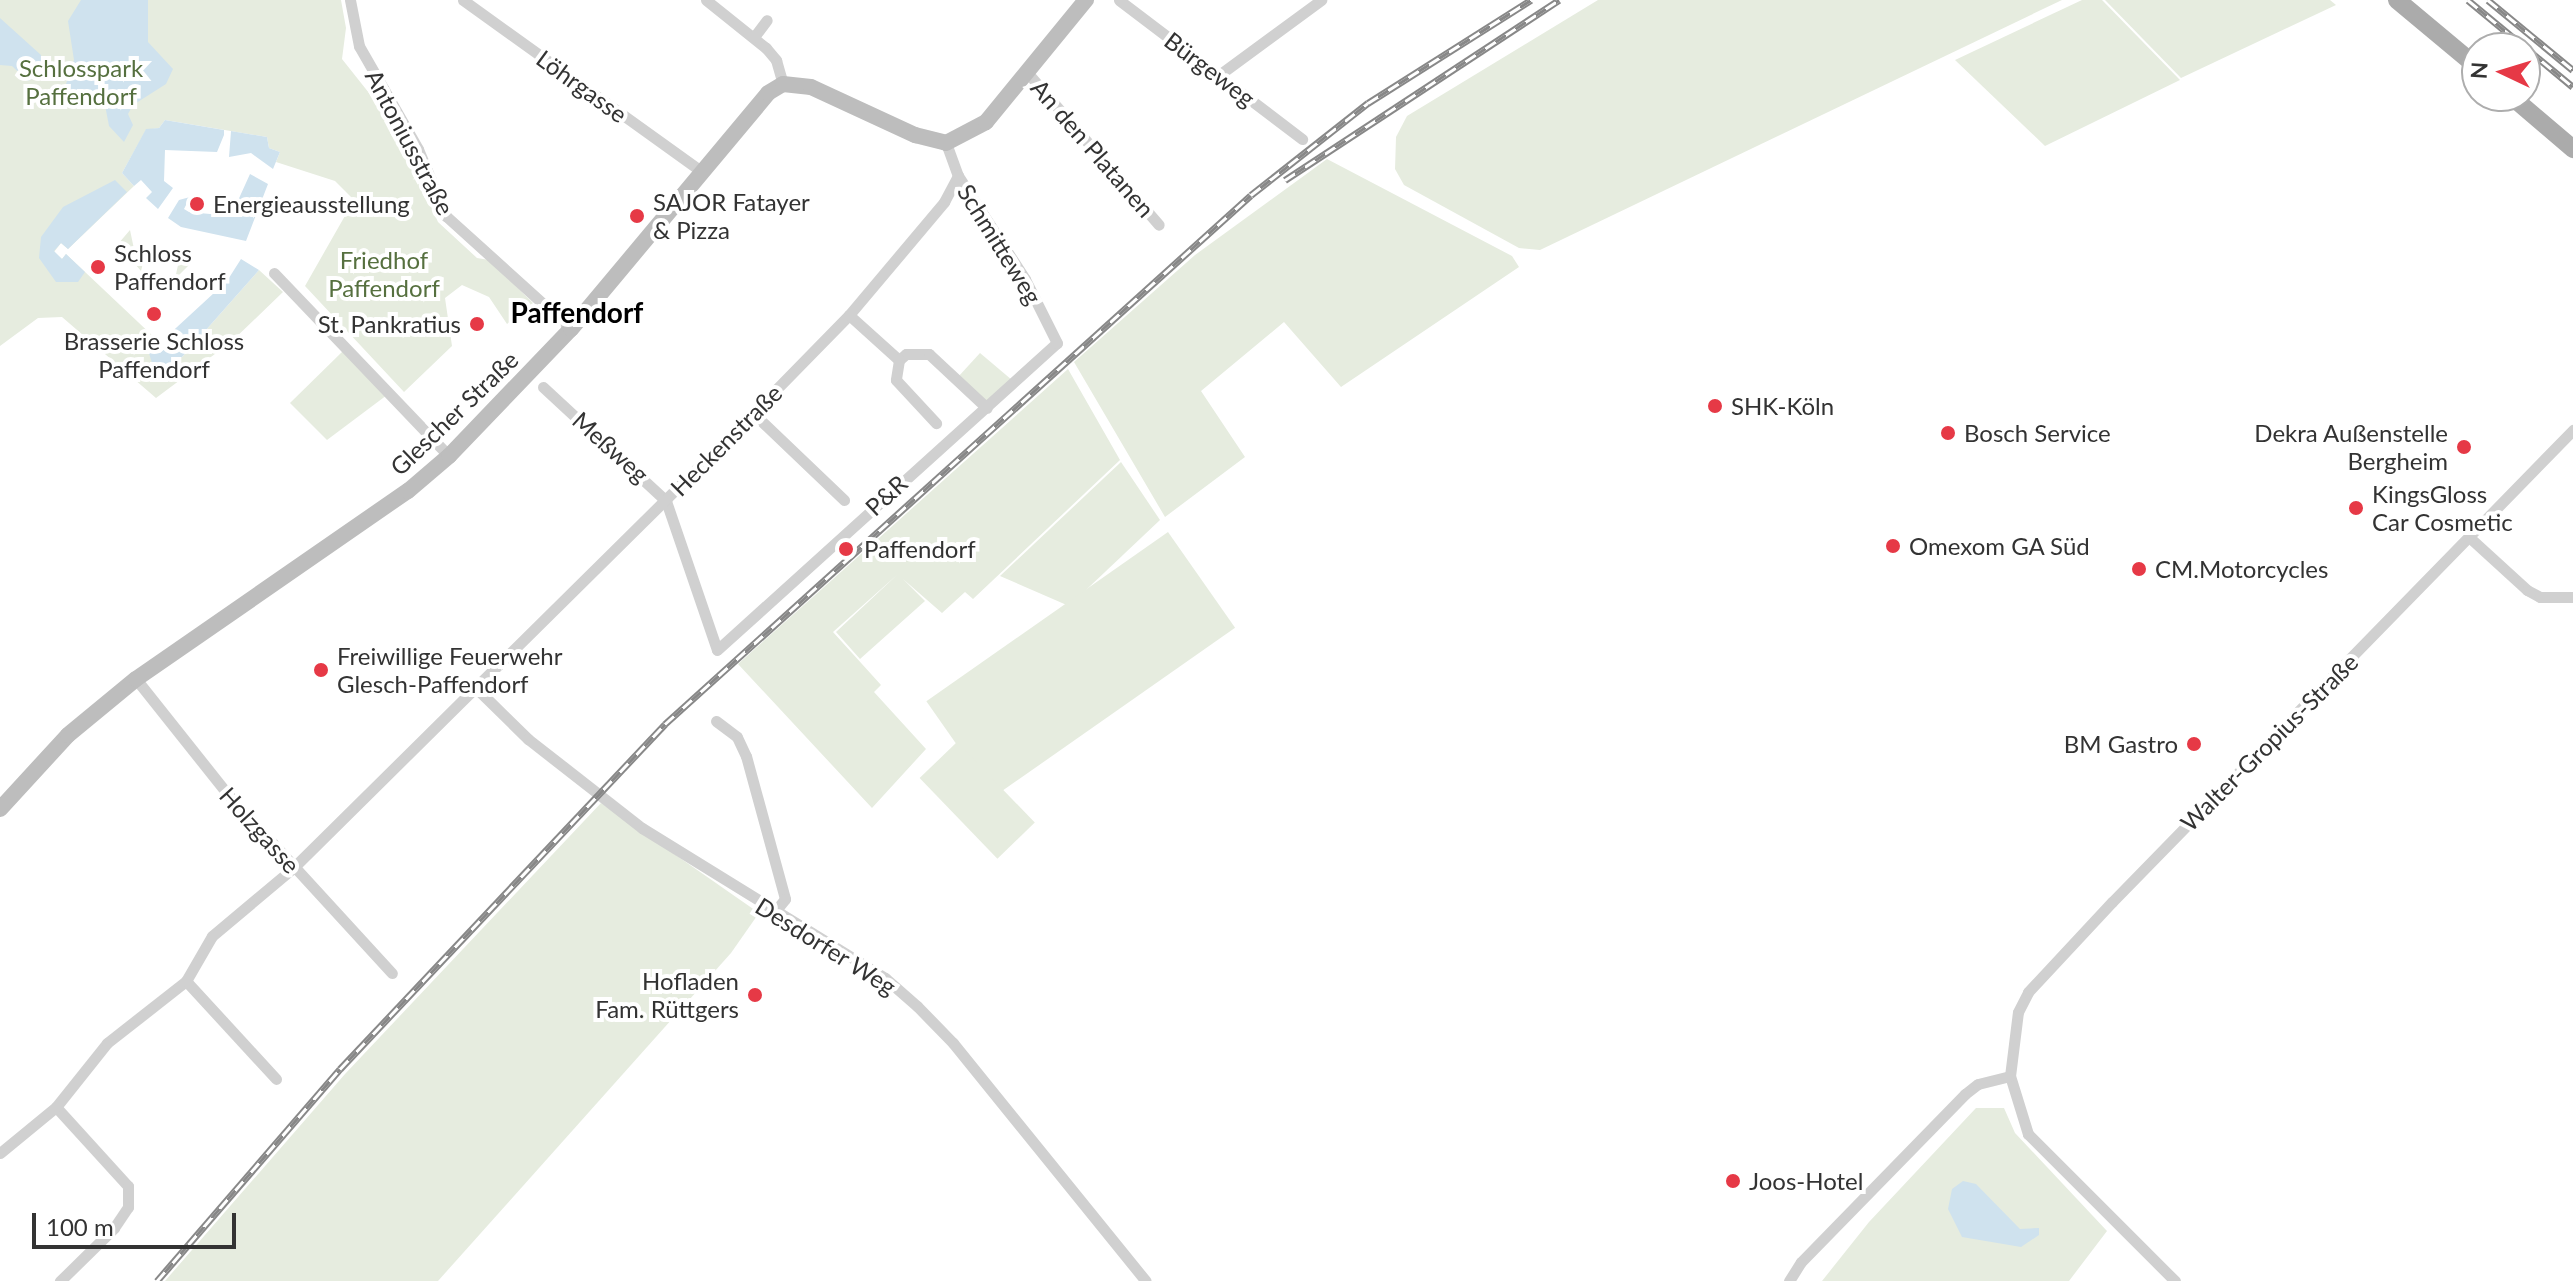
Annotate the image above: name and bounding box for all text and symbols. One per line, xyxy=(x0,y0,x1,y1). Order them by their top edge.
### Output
street label: Bürgeweg xyxy=(1159,26,1261,112)
north arrow xyxy=(2461,32,2541,112)
street label: Löhrgasse xyxy=(531,44,633,128)
park label: Schlosspark Paffendorf xyxy=(19,54,143,110)
text: N xyxy=(2464,61,2493,80)
street label: Antoniusstraße xyxy=(360,64,460,220)
street label: An den Platanen xyxy=(1025,73,1161,223)
street label: Schmitteweg xyxy=(952,179,1048,309)
place label: SAJOR Fatayer & Pizza xyxy=(653,188,810,244)
place label: Energieausstellung xyxy=(213,190,410,218)
marker: Energieausstellung xyxy=(188,195,206,213)
marker: SAJOR Fatayer & Pizza xyxy=(628,207,646,225)
place label: Schloss Paffendorf xyxy=(114,239,226,295)
park label: Friedhof Paffendorf xyxy=(328,246,440,302)
marker: Schloss Paffendorf xyxy=(89,258,107,276)
district label: Paffendorf xyxy=(511,295,643,329)
marker: Brasserie Schloss Paffendorf xyxy=(145,305,163,323)
place label: St. Pankratius xyxy=(318,310,461,338)
marker: St. Pankratius xyxy=(468,315,486,333)
place label: Brasserie Schloss Paffendorf xyxy=(64,327,244,383)
street label: Glescher Straße xyxy=(384,345,524,481)
street label: Heckenstraße xyxy=(664,378,788,502)
place label: SHK-Köln xyxy=(1731,392,1834,420)
marker: SHK-Köln xyxy=(1706,397,1724,415)
street label: Meßweg xyxy=(567,405,655,489)
place label: Bosch Service xyxy=(1964,419,2111,447)
place label: Dekra Außenstelle Bergheim xyxy=(2254,419,2448,475)
marker: Bosch Service xyxy=(1939,424,1957,442)
marker: Dekra Außenstelle Bergheim xyxy=(2455,438,2473,456)
street label: P&R xyxy=(859,469,913,521)
place label: KingsGloss Car Cosmetic xyxy=(2372,480,2513,536)
marker: KingsGloss Car Cosmetic xyxy=(2347,499,2365,517)
place label: Omexom GA Süd xyxy=(1909,532,2091,560)
place label: Paffendorf xyxy=(864,535,976,563)
marker: Omexom GA Süd xyxy=(1884,537,1902,555)
marker: Paffendorf xyxy=(835,538,857,560)
place label: CM.Motorcycles xyxy=(2155,555,2328,583)
marker: CM.Motorcycles xyxy=(2130,560,2148,578)
place label: Freiwillige Feuerwehr Glesch-Paffendorf xyxy=(337,642,562,698)
street label: Walter-Gropius-Straße xyxy=(2174,647,2364,837)
marker: Freiwillige Feuerwehr Glesch-Paffendorf xyxy=(312,661,330,679)
place label: BM Gastro xyxy=(2064,730,2178,758)
marker: BM Gastro xyxy=(2185,735,2203,753)
street label: Holzgasse xyxy=(214,781,306,879)
street label: Desdorfer Weg xyxy=(750,891,902,1001)
place label: Hofladen Fam. Rüttgers xyxy=(595,967,739,1023)
marker: Hofladen Fam. Rüttgers xyxy=(746,986,764,1004)
place label: Joos-Hotel xyxy=(1749,1167,1863,1195)
marker: Joos-Hotel xyxy=(1724,1172,1742,1190)
scale bar xyxy=(36,1197,240,1247)
text: 100 m xyxy=(46,1212,114,1241)

